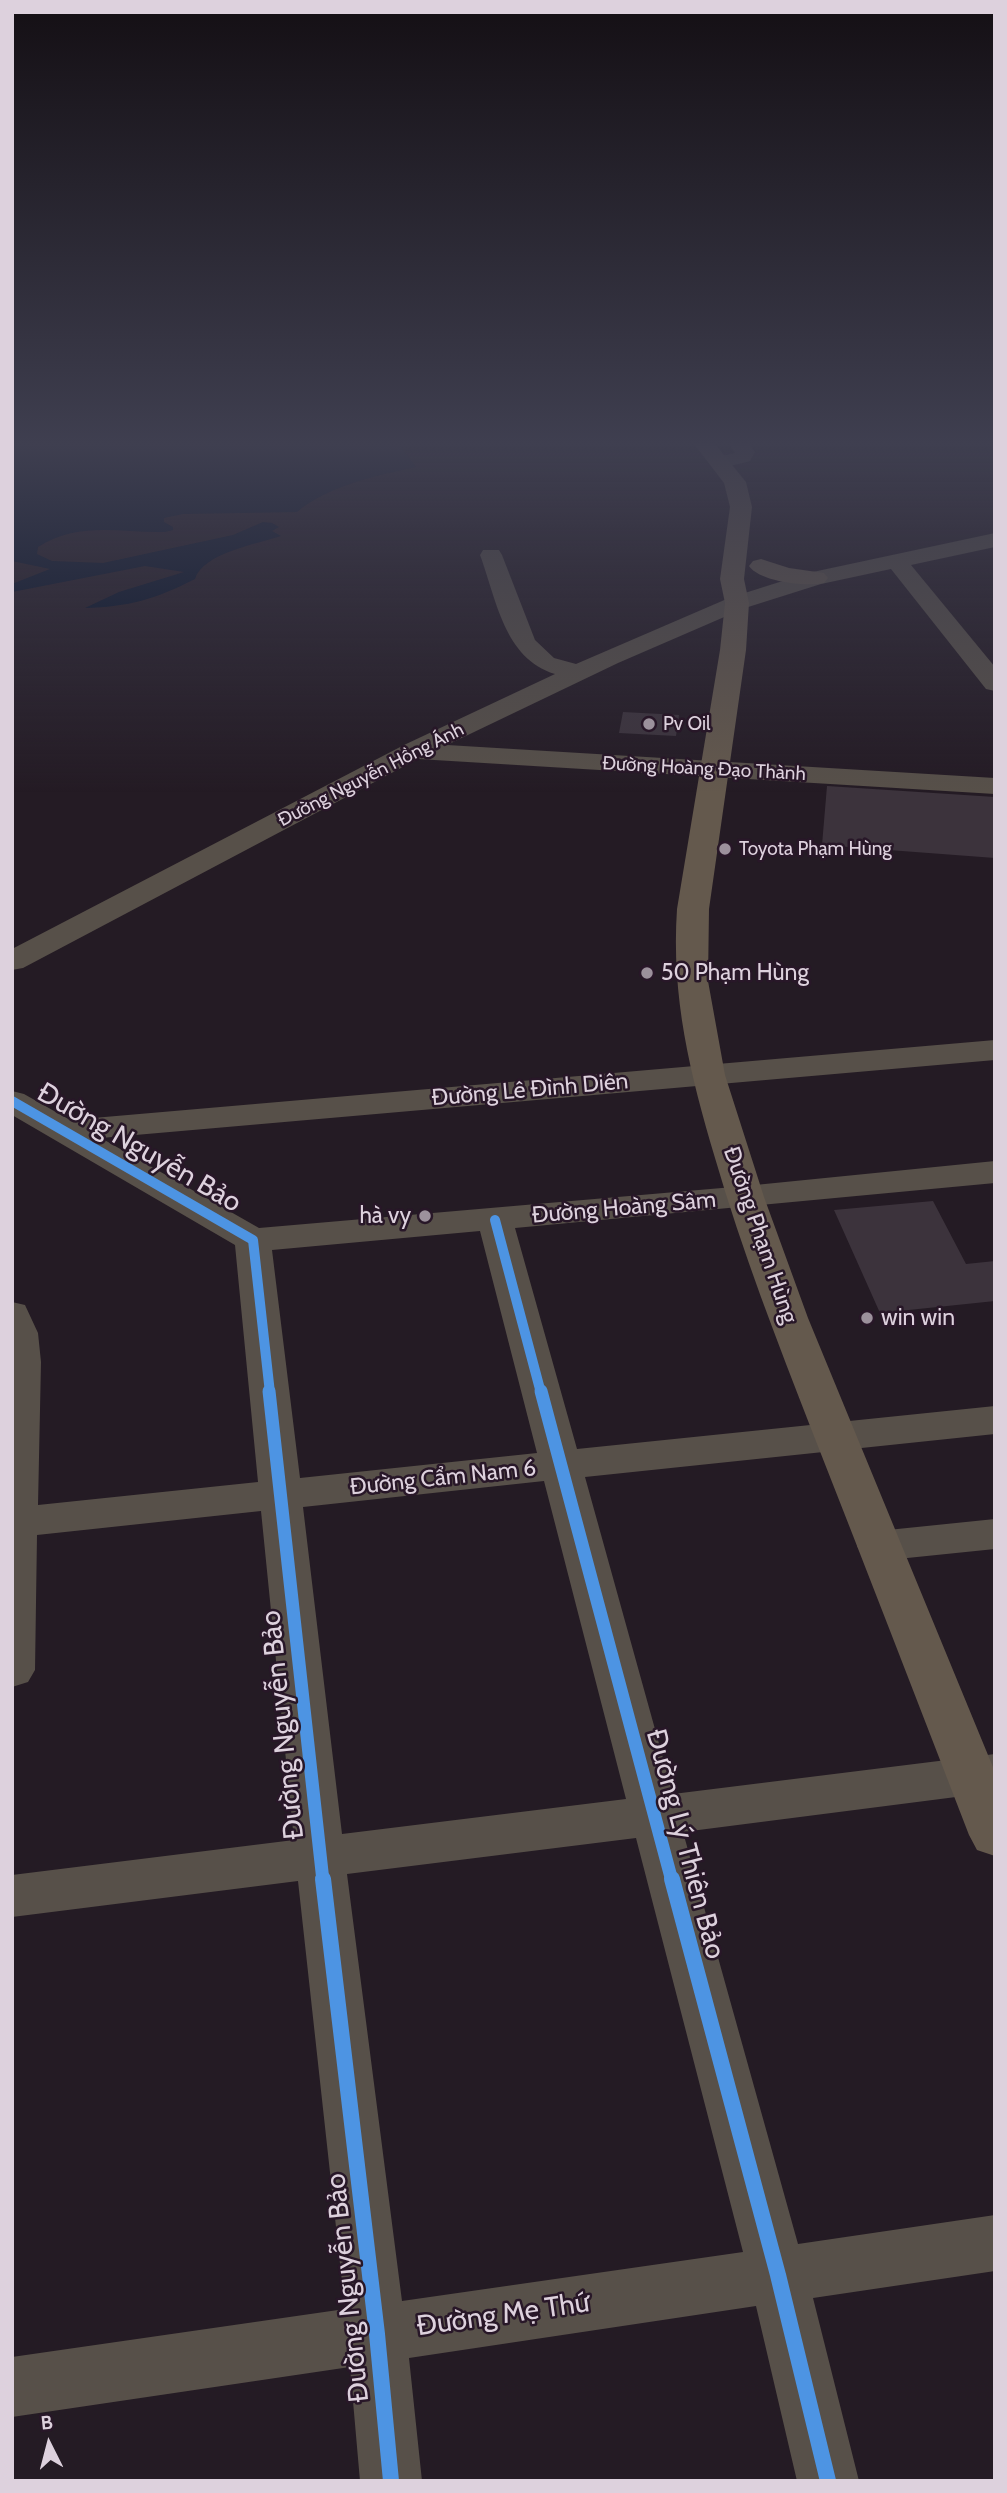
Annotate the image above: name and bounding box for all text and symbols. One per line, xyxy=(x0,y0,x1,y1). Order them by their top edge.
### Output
place label: Pv Oil xyxy=(663,713,710,735)
marker: Pv Oil xyxy=(641,716,657,732)
street label: Đường Nguyễn Hồng Ánh xyxy=(274,718,468,832)
street label: Đường Hoàng Đạo Thành xyxy=(602,752,806,786)
place label: Toyota Phạm Hùng xyxy=(739,838,892,860)
marker: Toyota Phạm Hùng xyxy=(717,841,733,857)
place label: 50 Phạm Hùng xyxy=(661,959,809,987)
marker: 50 Phạm Hùng xyxy=(639,965,655,981)
street label: Đường Lê Đình Diên xyxy=(430,1068,630,1112)
street label: Đường Nguyễn Bảo xyxy=(31,1076,247,1220)
street label: Đường Phạm Hùng xyxy=(717,1143,803,1327)
street label: Đường Hoàng Sâm xyxy=(531,1186,717,1230)
place label: hà vy xyxy=(359,1202,411,1230)
marker: hà vy xyxy=(417,1208,433,1224)
place label: win win xyxy=(881,1304,955,1332)
marker: win win xyxy=(859,1310,875,1326)
street label: Đường Cẩm Nam 6 xyxy=(349,1455,537,1501)
street label: Đường Nguyễn Bảo xyxy=(254,1609,312,1841)
street label: Đường Lý Thiên Bảo xyxy=(638,1725,732,1963)
street label: Đường Nguyễn Bảo xyxy=(319,2172,377,2404)
street label: Đường Mẹ Thứ xyxy=(414,2286,592,2344)
north arrow xyxy=(14,2409,84,2479)
text: B xyxy=(40,2411,54,2435)

